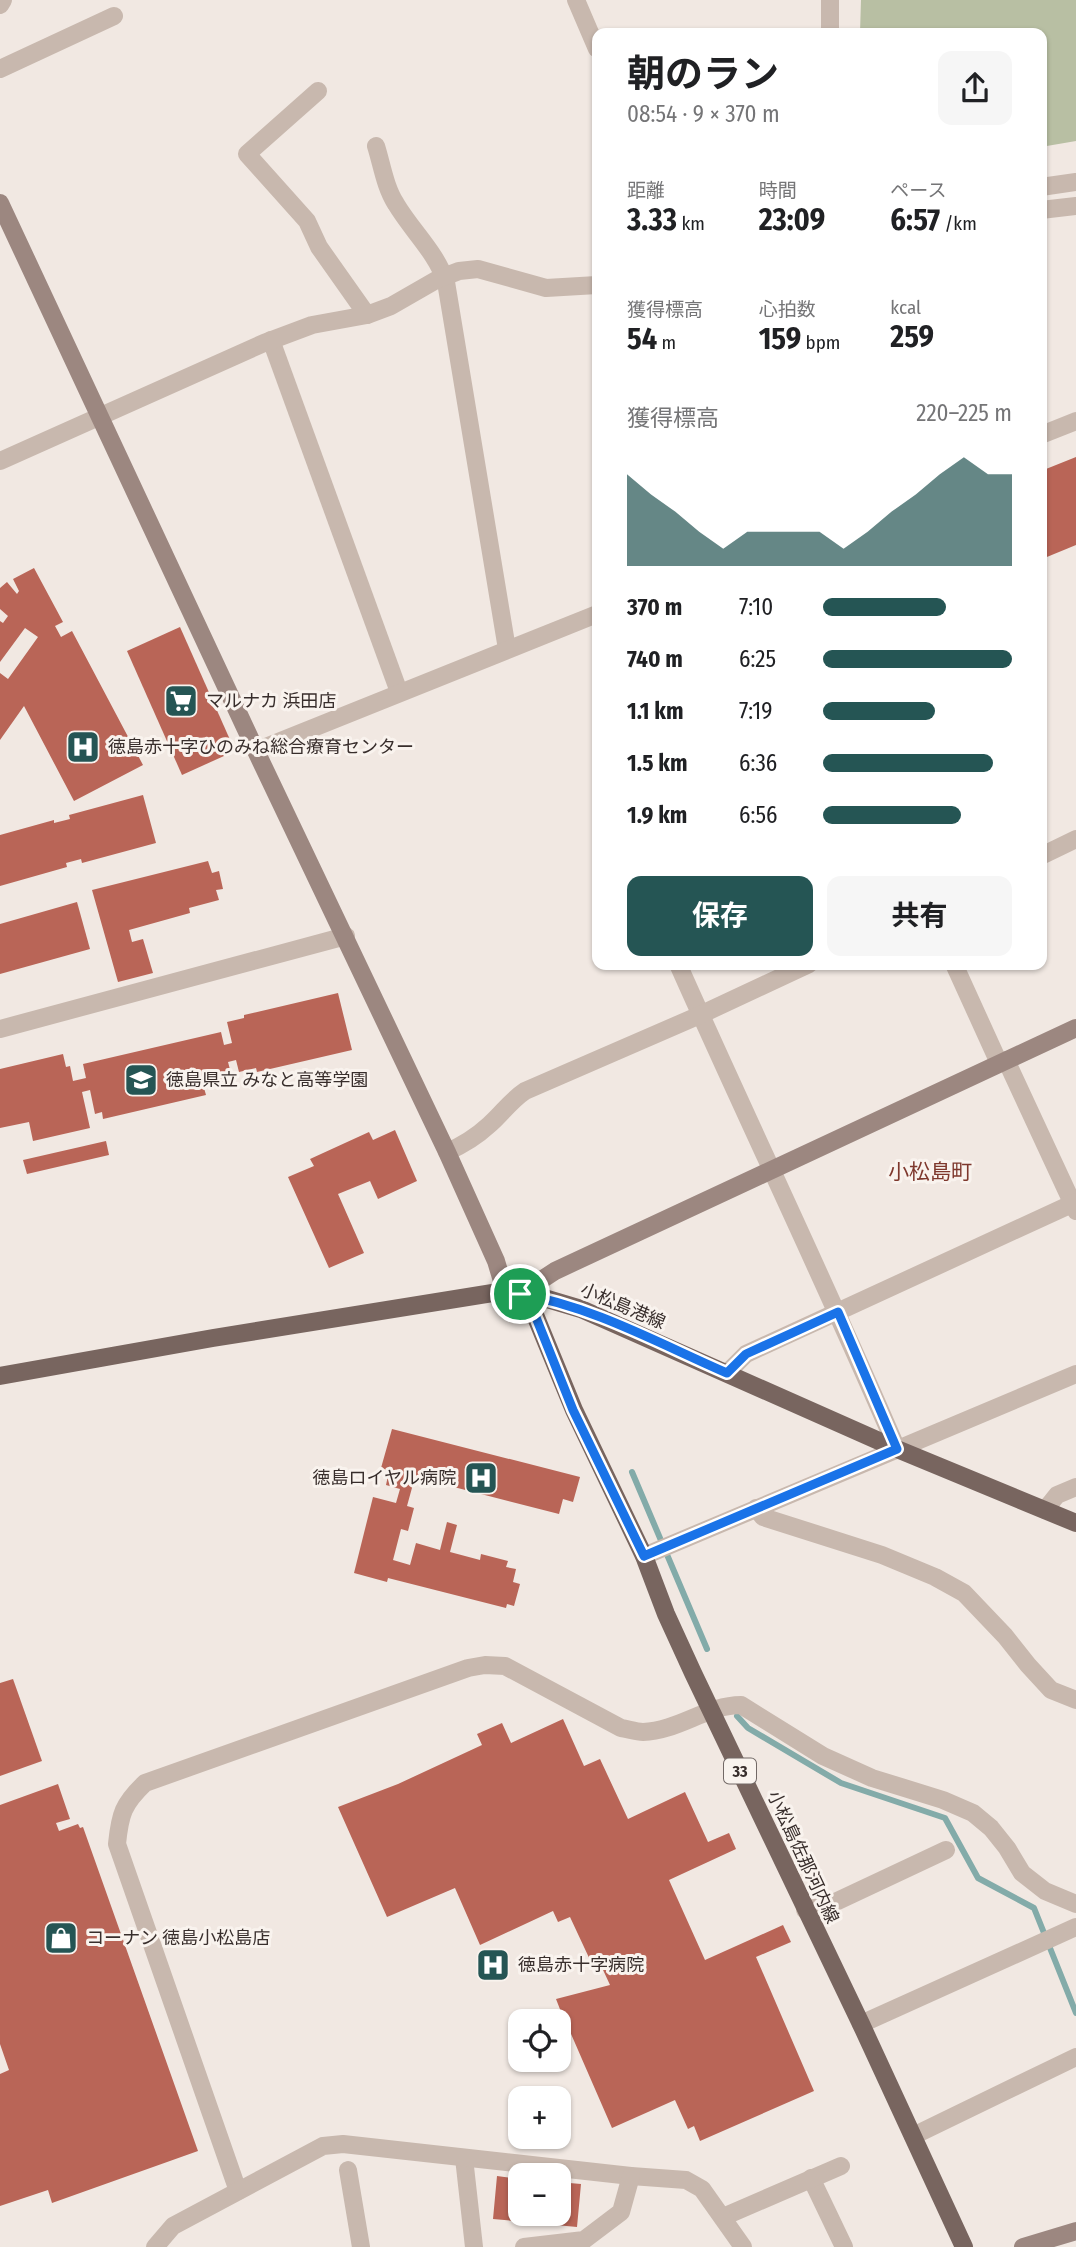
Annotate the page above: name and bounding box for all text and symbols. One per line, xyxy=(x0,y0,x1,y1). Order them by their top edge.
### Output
text: 朝のラン xyxy=(627,51,779,97)
button: share xyxy=(938,51,1012,125)
text: 08:54 · 9 × 370 m xyxy=(627,100,780,128)
text: 距離 xyxy=(627,179,665,202)
text: 時間 xyxy=(759,179,797,202)
text: ペース xyxy=(890,179,946,202)
text: 3.33 xyxy=(627,202,677,238)
text: 23:09 xyxy=(759,202,825,238)
text: 6:57 xyxy=(890,202,940,238)
text: km xyxy=(677,212,705,235)
text: /km xyxy=(940,212,977,235)
text: kcal xyxy=(890,296,921,319)
text: 獲得標高 xyxy=(627,298,703,321)
text: 心拍数 xyxy=(759,298,816,321)
text: 259 xyxy=(890,319,934,355)
text: 54 xyxy=(627,321,657,357)
text: 159 xyxy=(759,321,801,357)
text: m xyxy=(657,331,676,354)
text: bpm xyxy=(801,331,840,354)
text: 220–225 m xyxy=(916,399,1012,427)
text: 獲得標高 xyxy=(627,404,719,432)
text: 370 m xyxy=(627,593,682,621)
text: 7:10 xyxy=(739,593,773,621)
text: 740 m xyxy=(627,645,683,673)
text: 6:25 xyxy=(739,645,776,673)
supermarket icon: マルナカ 浜田店 xyxy=(162,682,200,720)
place label: マルナカ 浜田店 xyxy=(206,690,336,712)
text: 1.1 km xyxy=(627,697,683,725)
text: 7:19 xyxy=(739,697,772,725)
hospital icon: 徳島赤十字ひのみね総合療育センター xyxy=(64,728,102,766)
place label: 徳島赤十字ひのみね総合療育センター xyxy=(108,736,414,758)
text: 1.5 km xyxy=(627,749,688,777)
text: 6:36 xyxy=(739,749,777,777)
text: 1.9 km xyxy=(627,801,687,829)
text: 6:56 xyxy=(739,801,777,829)
button: 保存 xyxy=(627,876,813,956)
button: 共有 xyxy=(827,876,1012,956)
school or university icon: 徳島県立 みなと高等学園 xyxy=(122,1061,160,1099)
place label: 徳島県立 みなと高等学園 xyxy=(166,1069,368,1091)
district label: 小松島町 xyxy=(888,1159,972,1185)
pin xyxy=(490,1264,550,1324)
icon: arrive xyxy=(501,1275,539,1313)
street label: 小松島港線 xyxy=(577,1278,669,1334)
hospital icon: 徳島ロイヤル病院 xyxy=(462,1459,500,1497)
place label: 徳島ロイヤル病院 xyxy=(313,1467,456,1489)
road number: 33 xyxy=(724,1758,756,1784)
street label: 小松島佐那河内線 xyxy=(763,1787,843,1927)
shop icon: コーナン 徳島小松島店 xyxy=(42,1919,80,1957)
place label: コーナン 徳島小松島店 xyxy=(86,1927,270,1949)
hospital icon: 徳島赤十字病院 xyxy=(474,1946,512,1984)
place label: 徳島赤十字病院 xyxy=(518,1954,644,1976)
map controls xyxy=(508,2009,571,2226)
button: locate xyxy=(508,2009,571,2072)
button: + xyxy=(508,2086,571,2149)
button: − xyxy=(508,2163,571,2226)

